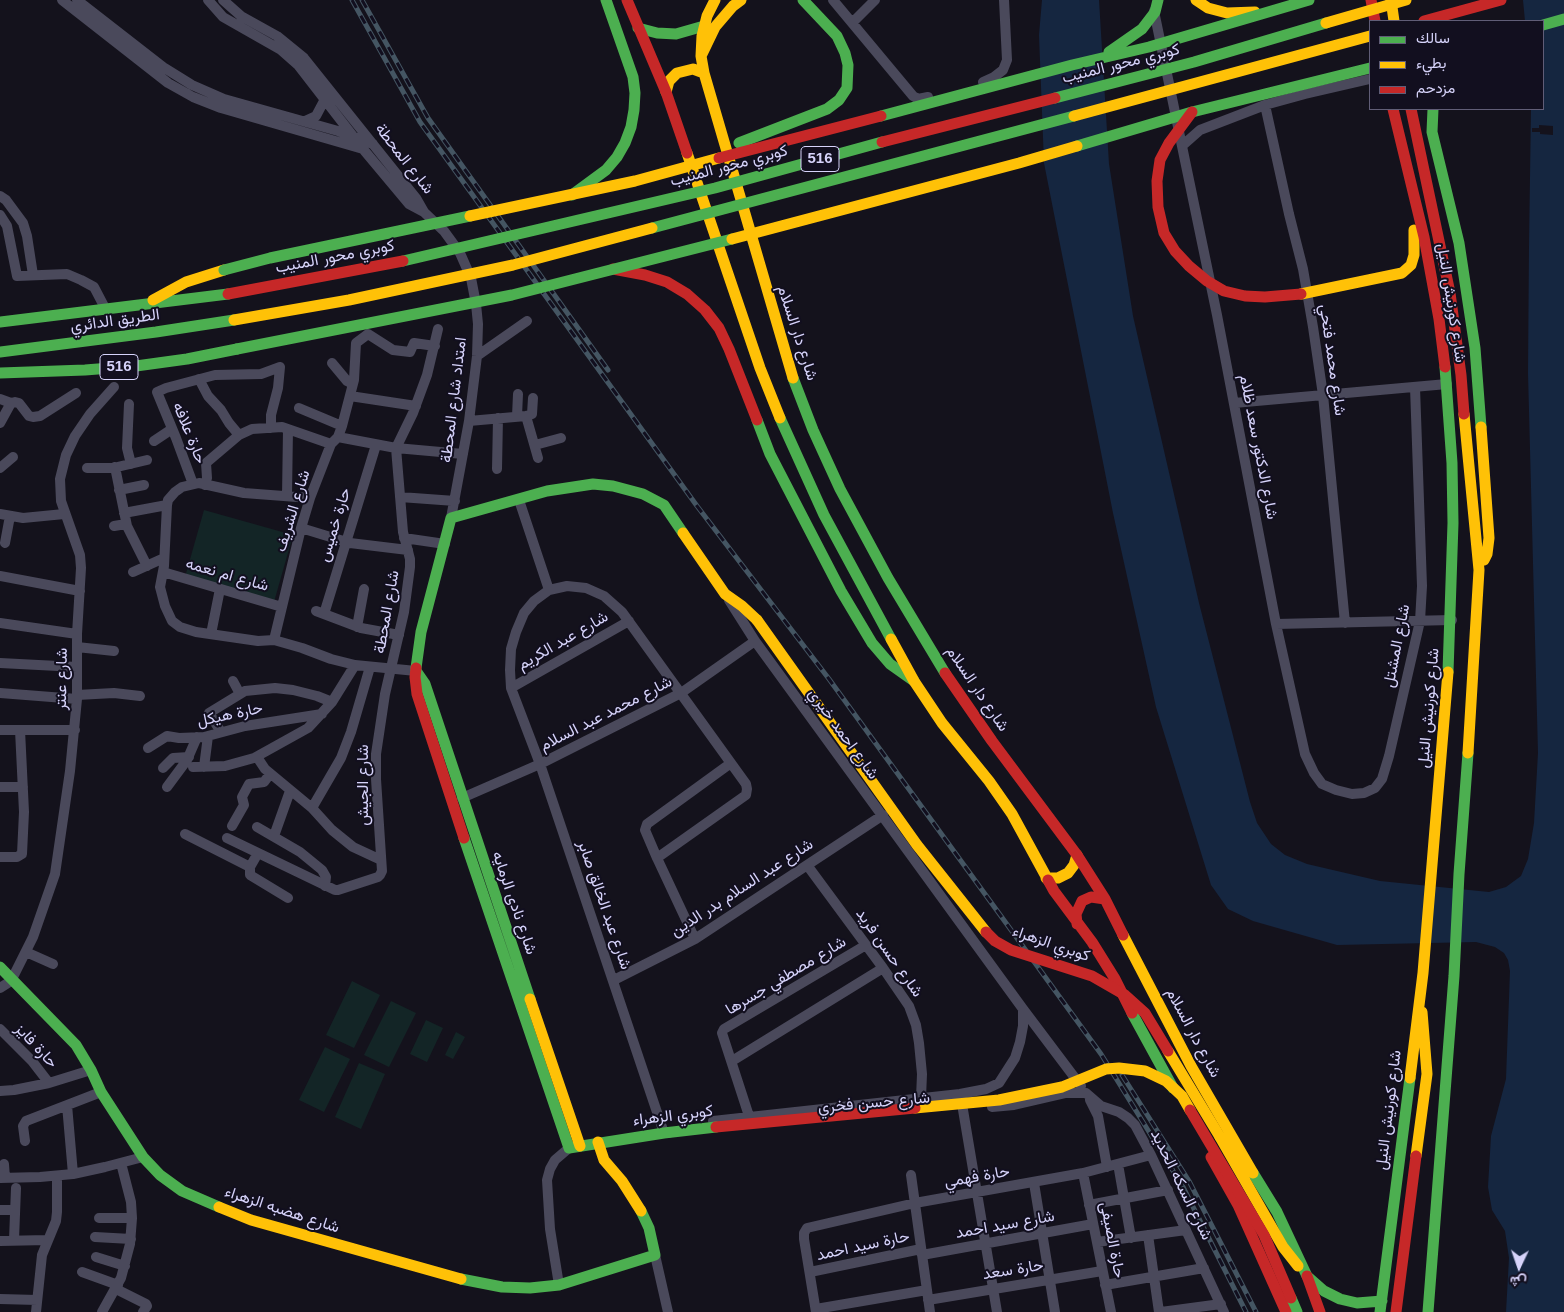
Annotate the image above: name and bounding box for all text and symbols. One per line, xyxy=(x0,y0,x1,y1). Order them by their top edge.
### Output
legend xyxy=(1369,20,1544,110)
text: سالك xyxy=(1416,29,1450,46)
street label: كوبري محور المنيب xyxy=(1060,40,1182,88)
text: بطيء xyxy=(1416,54,1446,71)
text: مزدحم xyxy=(1416,79,1455,96)
street label: شارع المحطة xyxy=(371,120,437,198)
street label: كوبري محور المنيب xyxy=(668,141,790,191)
road number: 516 xyxy=(801,146,839,172)
street label: كوبري محور المنيب xyxy=(274,236,396,278)
street label: شارع كورنيش النيل xyxy=(1432,242,1470,364)
street label: شارع دار السلام xyxy=(773,283,821,383)
street label: شارع محمد فتحي xyxy=(1315,303,1349,417)
street label: الطريق الدائري xyxy=(69,305,161,337)
street label: امتداد شارع المحطة xyxy=(437,336,471,464)
road number: 516 xyxy=(100,354,138,380)
street label: شارع الدكتور سعد ظلام xyxy=(1235,373,1281,521)
street label: حارة علافه xyxy=(168,399,210,467)
street label: شارع الشريف xyxy=(271,468,315,554)
street label: حارة خميس xyxy=(315,486,355,564)
street label: شارع ام نعمه xyxy=(183,554,271,596)
street label: شارع المحطة xyxy=(370,569,404,655)
street label: شارع المشتل xyxy=(1380,603,1414,689)
street label: شارع عبد الكريم xyxy=(514,607,612,675)
street label: شارع دار السلام xyxy=(941,643,1013,735)
street label: شارع كورنيش النيل xyxy=(1414,647,1444,769)
street label: شارع عنتر xyxy=(52,648,72,710)
street label: شارع محمد عبد السلام xyxy=(537,672,675,756)
street label: شارع احمد خيري xyxy=(804,685,882,783)
street label: حارة هيكل xyxy=(195,699,265,731)
street label: شارع الجيش xyxy=(354,744,374,826)
street label: شارع عبد السلام بدر الدين xyxy=(667,835,817,941)
street label: شارع عبد الخالق صابر xyxy=(573,838,635,972)
street label: شارع نادى الرمايه xyxy=(487,849,541,957)
street label: شارع حسن فريد xyxy=(851,905,927,1001)
street label: كوبري الزهراء xyxy=(1010,922,1092,966)
street label: شارع مصطفي جسرها xyxy=(722,933,850,1019)
street label: شارع دار السلام xyxy=(1161,985,1225,1081)
street label: حارة فايز xyxy=(10,1020,62,1072)
street label: شارع كورنيش النيل xyxy=(1372,1049,1406,1171)
street label: شارع حسن فخري xyxy=(817,1089,931,1117)
street label: كوبري الزهراء xyxy=(632,1102,714,1130)
street label: شارع السكه الحديد xyxy=(1146,1127,1216,1243)
street label: حارة فهمي xyxy=(943,1162,1011,1192)
street label: شارع هضبه الزهراء xyxy=(222,1182,342,1238)
street label: حارة الصيفى xyxy=(1095,1200,1129,1280)
street label: شارع سيد احمد xyxy=(954,1207,1056,1243)
street label: حارة سيد احمد xyxy=(815,1227,911,1265)
north arrow xyxy=(1494,1242,1544,1292)
street label: حارة سعد xyxy=(981,1256,1045,1284)
text: ش xyxy=(1509,1274,1527,1290)

